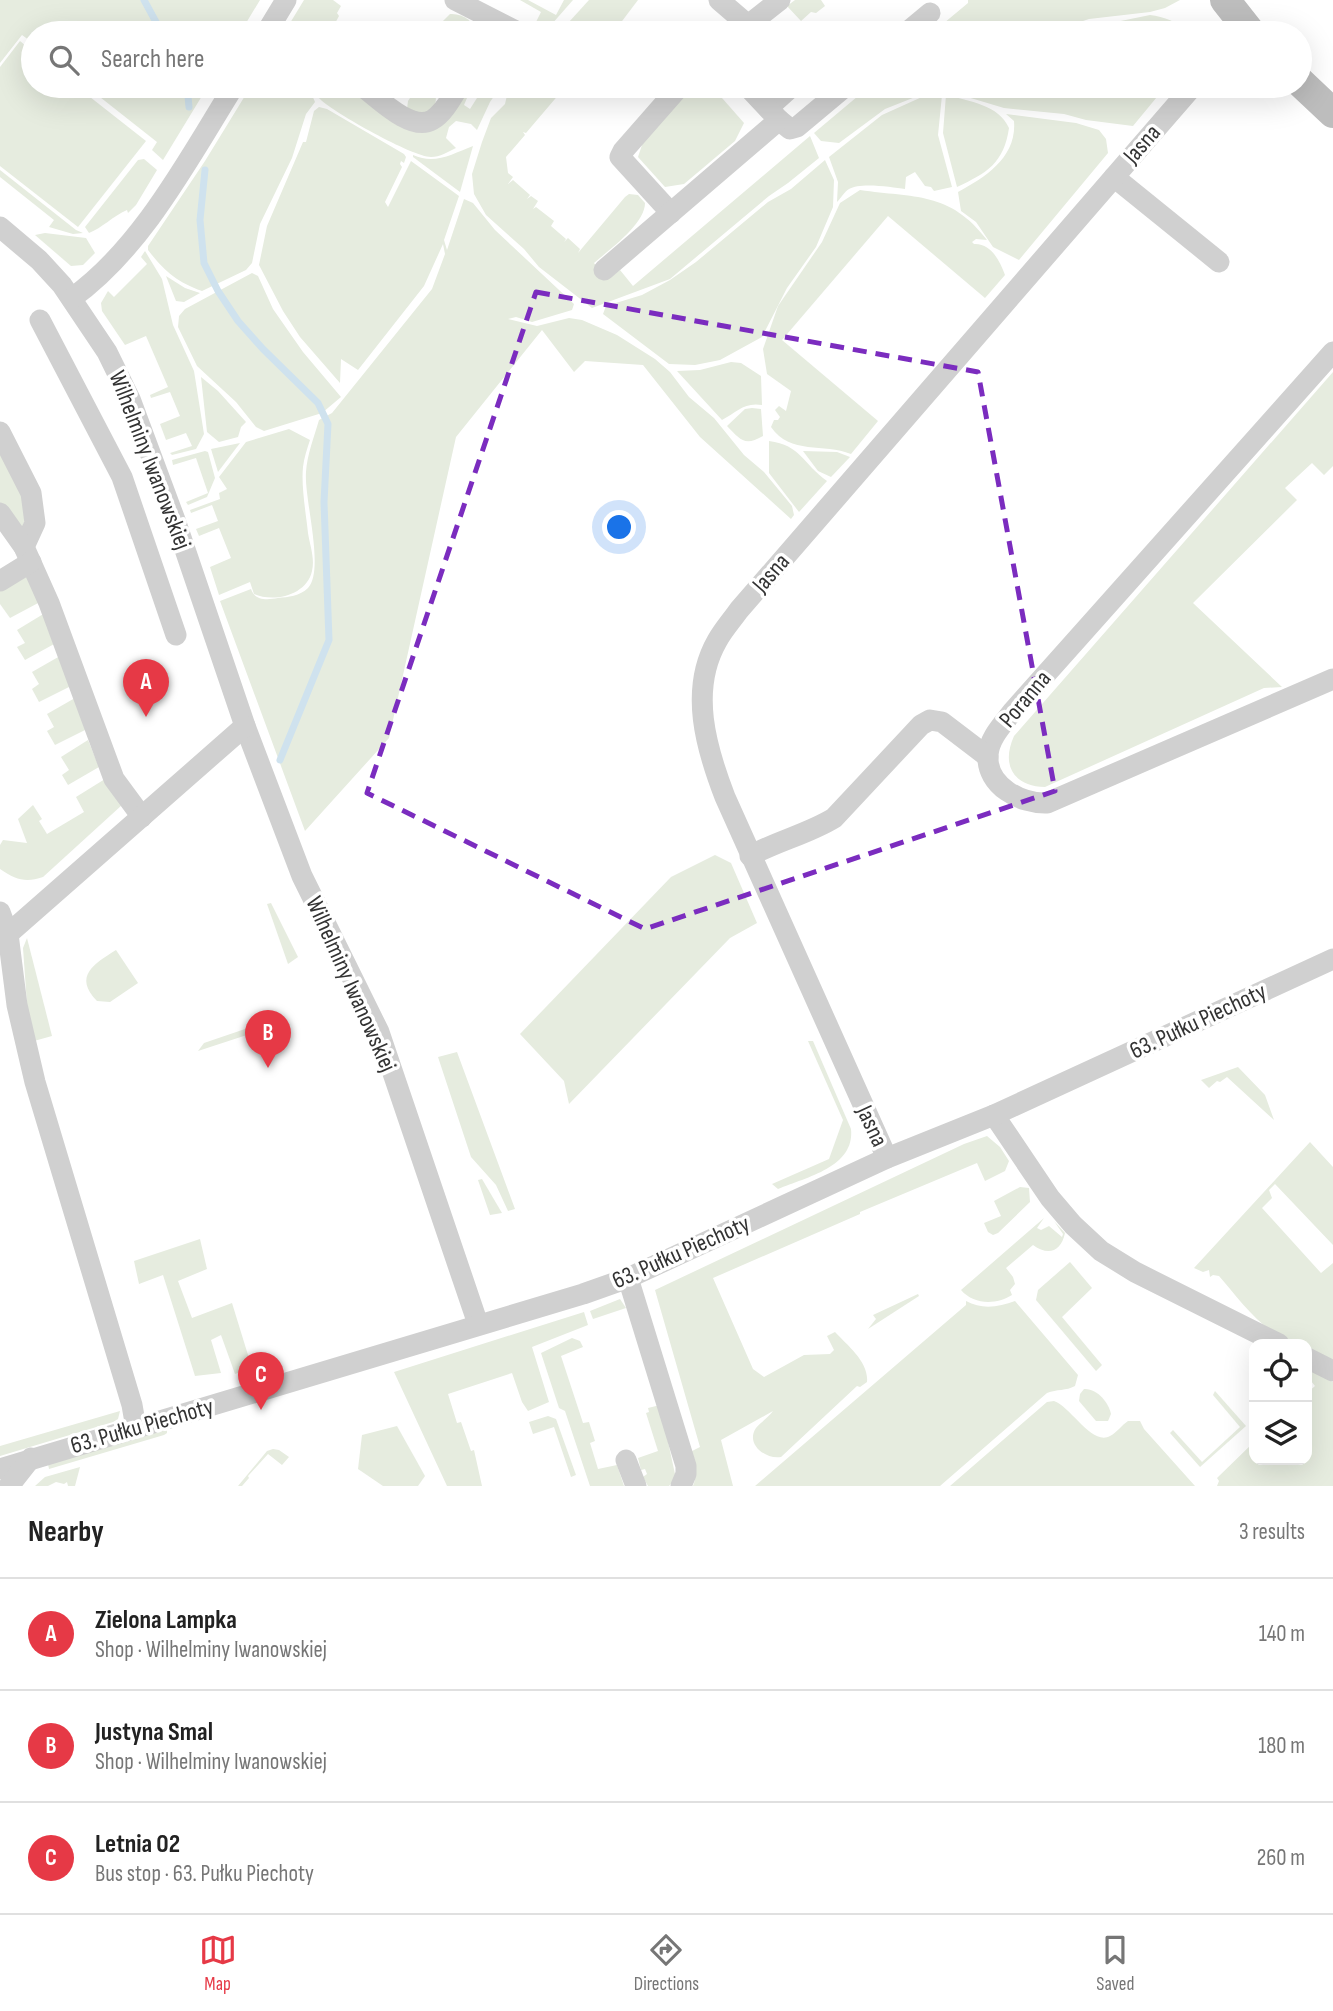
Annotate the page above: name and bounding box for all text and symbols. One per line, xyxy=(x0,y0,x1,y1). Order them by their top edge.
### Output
search box xyxy=(21,21,1312,98)
icon: search xyxy=(45,41,83,79)
text: Search here xyxy=(101,44,204,75)
street label: Jasna xyxy=(1117,119,1167,170)
street label: Wilhelminy Iwanowskiej xyxy=(103,367,197,553)
your location xyxy=(602,510,636,544)
street label: Jasna xyxy=(746,548,796,599)
pin: A xyxy=(123,659,169,717)
street label: Poranna xyxy=(993,665,1057,733)
street label: Wilhelminy Iwanowskiej xyxy=(299,892,403,1076)
street label: 63. Pułku Piechoty xyxy=(1125,977,1271,1065)
pin: B xyxy=(245,1010,291,1068)
street label: Jasna xyxy=(849,1100,894,1151)
street label: 63. Pułku Piechoty xyxy=(608,1209,754,1295)
map controls xyxy=(1249,1339,1312,1465)
button: locate xyxy=(1249,1339,1312,1402)
pin: C xyxy=(238,1352,284,1410)
street label: 63. Pułku Piechoty xyxy=(67,1392,217,1460)
button: layers xyxy=(1249,1402,1312,1465)
text: Nearby xyxy=(28,1514,104,1550)
text: 3 results xyxy=(1239,1518,1305,1546)
text: Zielona Lampka xyxy=(95,1605,237,1636)
text: A xyxy=(46,1620,56,1648)
text: 140 m xyxy=(1259,1620,1305,1648)
text: Shop · Wilhelminy Iwanowskiej xyxy=(95,1636,327,1664)
text: Justyna Smal xyxy=(95,1717,213,1748)
text: B xyxy=(46,1732,56,1760)
text: 180 m xyxy=(1258,1732,1305,1760)
text: Shop · Wilhelminy Iwanowskiej xyxy=(95,1748,327,1776)
text: Letnia 02 xyxy=(95,1829,180,1860)
text: C xyxy=(45,1844,57,1872)
text: 260 m xyxy=(1257,1844,1305,1872)
text: Bus stop · 63. Pułku Piechoty xyxy=(95,1860,314,1888)
tab: Map xyxy=(199,1931,237,1996)
tab: Directions xyxy=(634,1931,699,1996)
tab: Saved xyxy=(1096,1931,1134,1996)

